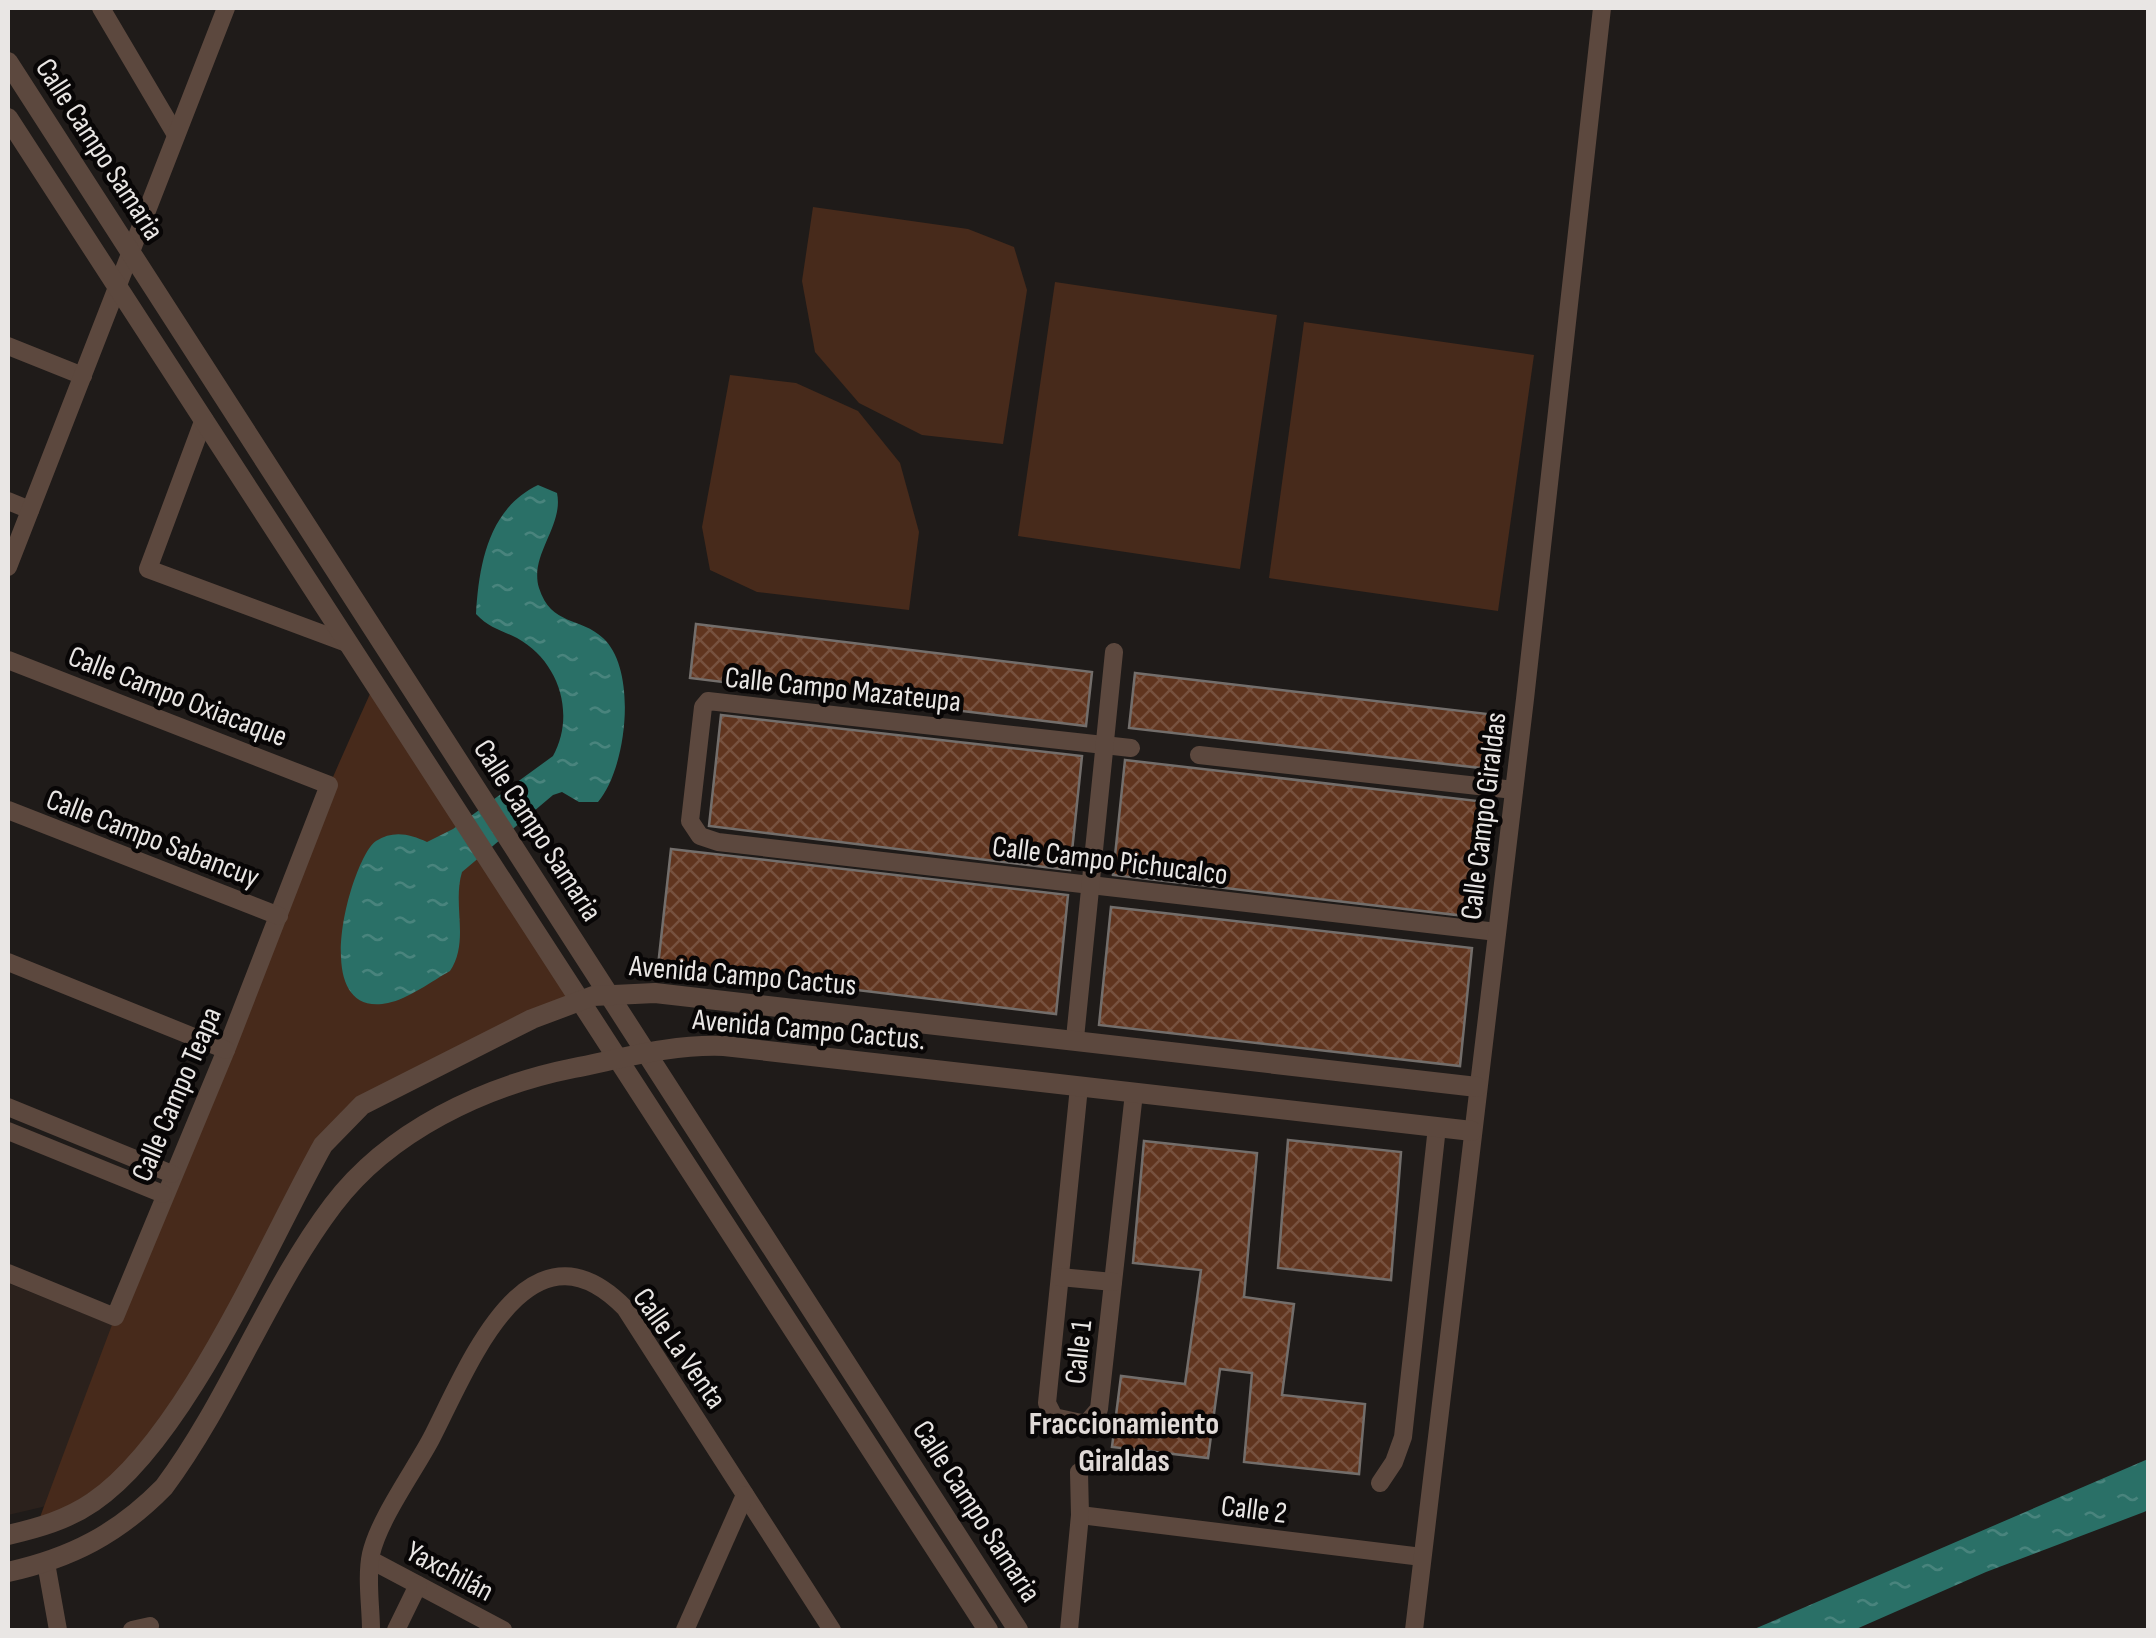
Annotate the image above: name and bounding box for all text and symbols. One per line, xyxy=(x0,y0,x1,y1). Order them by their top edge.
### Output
street label: Calle Campo Samaria xyxy=(27,52,171,247)
street label: Calle Campo Oxiacaque xyxy=(63,639,292,755)
street label: Calle Campo Mazateupa xyxy=(723,660,963,720)
street label: Calle Campo Giraldas xyxy=(1453,710,1515,922)
street label: Calle Campo Samaria xyxy=(465,733,609,928)
street label: Calle Campo Sabancuy xyxy=(41,782,265,896)
street label: Calle Campo Pichucalco xyxy=(990,829,1230,893)
street label: Avenida Campo Cactus xyxy=(627,948,858,1004)
street label: Calle Campo Teapa xyxy=(124,1002,230,1187)
street label: Avenida Campo Cactus. xyxy=(690,1002,927,1058)
street label: Calle La Venta xyxy=(625,1281,734,1416)
street label: Calle 1 xyxy=(1058,1318,1100,1386)
district label: Fraccionamiento Giraldas xyxy=(1029,1405,1219,1481)
street label: Calle Campo Samaria xyxy=(904,1414,1048,1609)
street label: Calle 2 xyxy=(1219,1488,1289,1532)
street label: Yaxchilán xyxy=(400,1534,499,1610)

